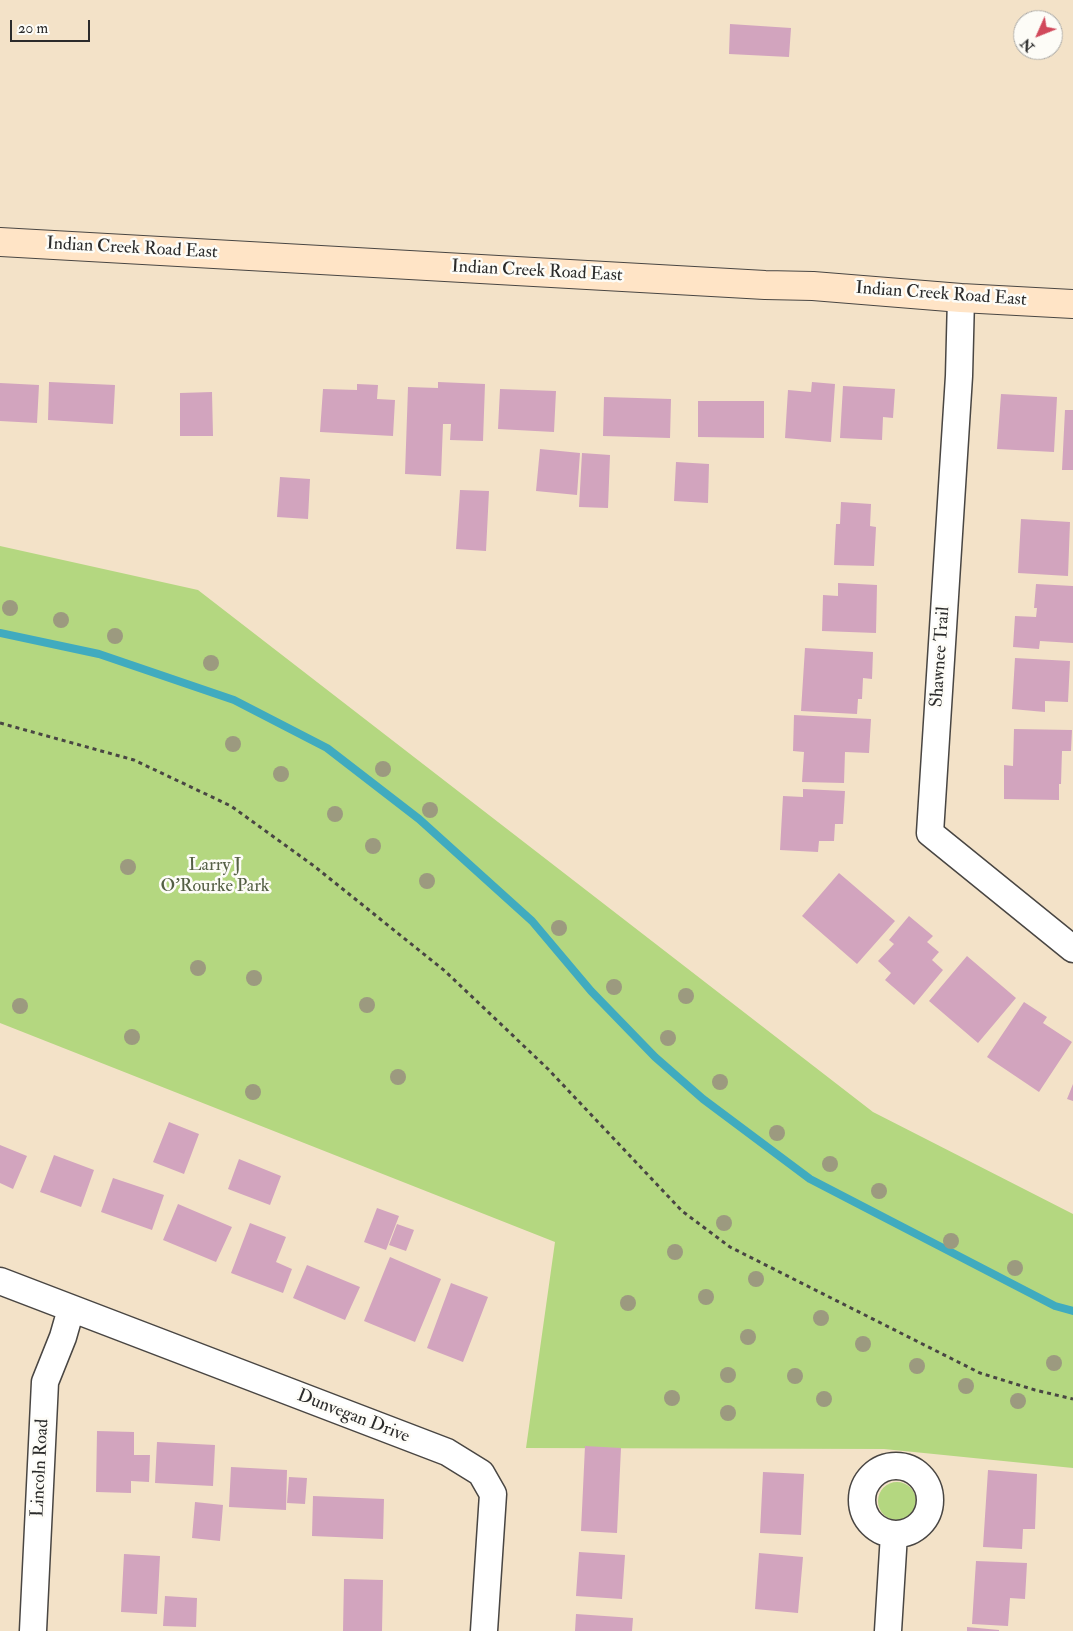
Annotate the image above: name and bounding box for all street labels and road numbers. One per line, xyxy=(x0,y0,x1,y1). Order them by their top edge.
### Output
street label: Indian Creek Road East xyxy=(46,234,218,264)
street label: Indian Creek Road East xyxy=(451,257,623,287)
street label: Indian Creek Road East xyxy=(855,278,1027,312)
street label: Shawnee Trail xyxy=(927,606,955,708)
street label: Dunvegan Drive xyxy=(294,1386,412,1448)
street label: Lincoln Road xyxy=(28,1418,54,1518)

